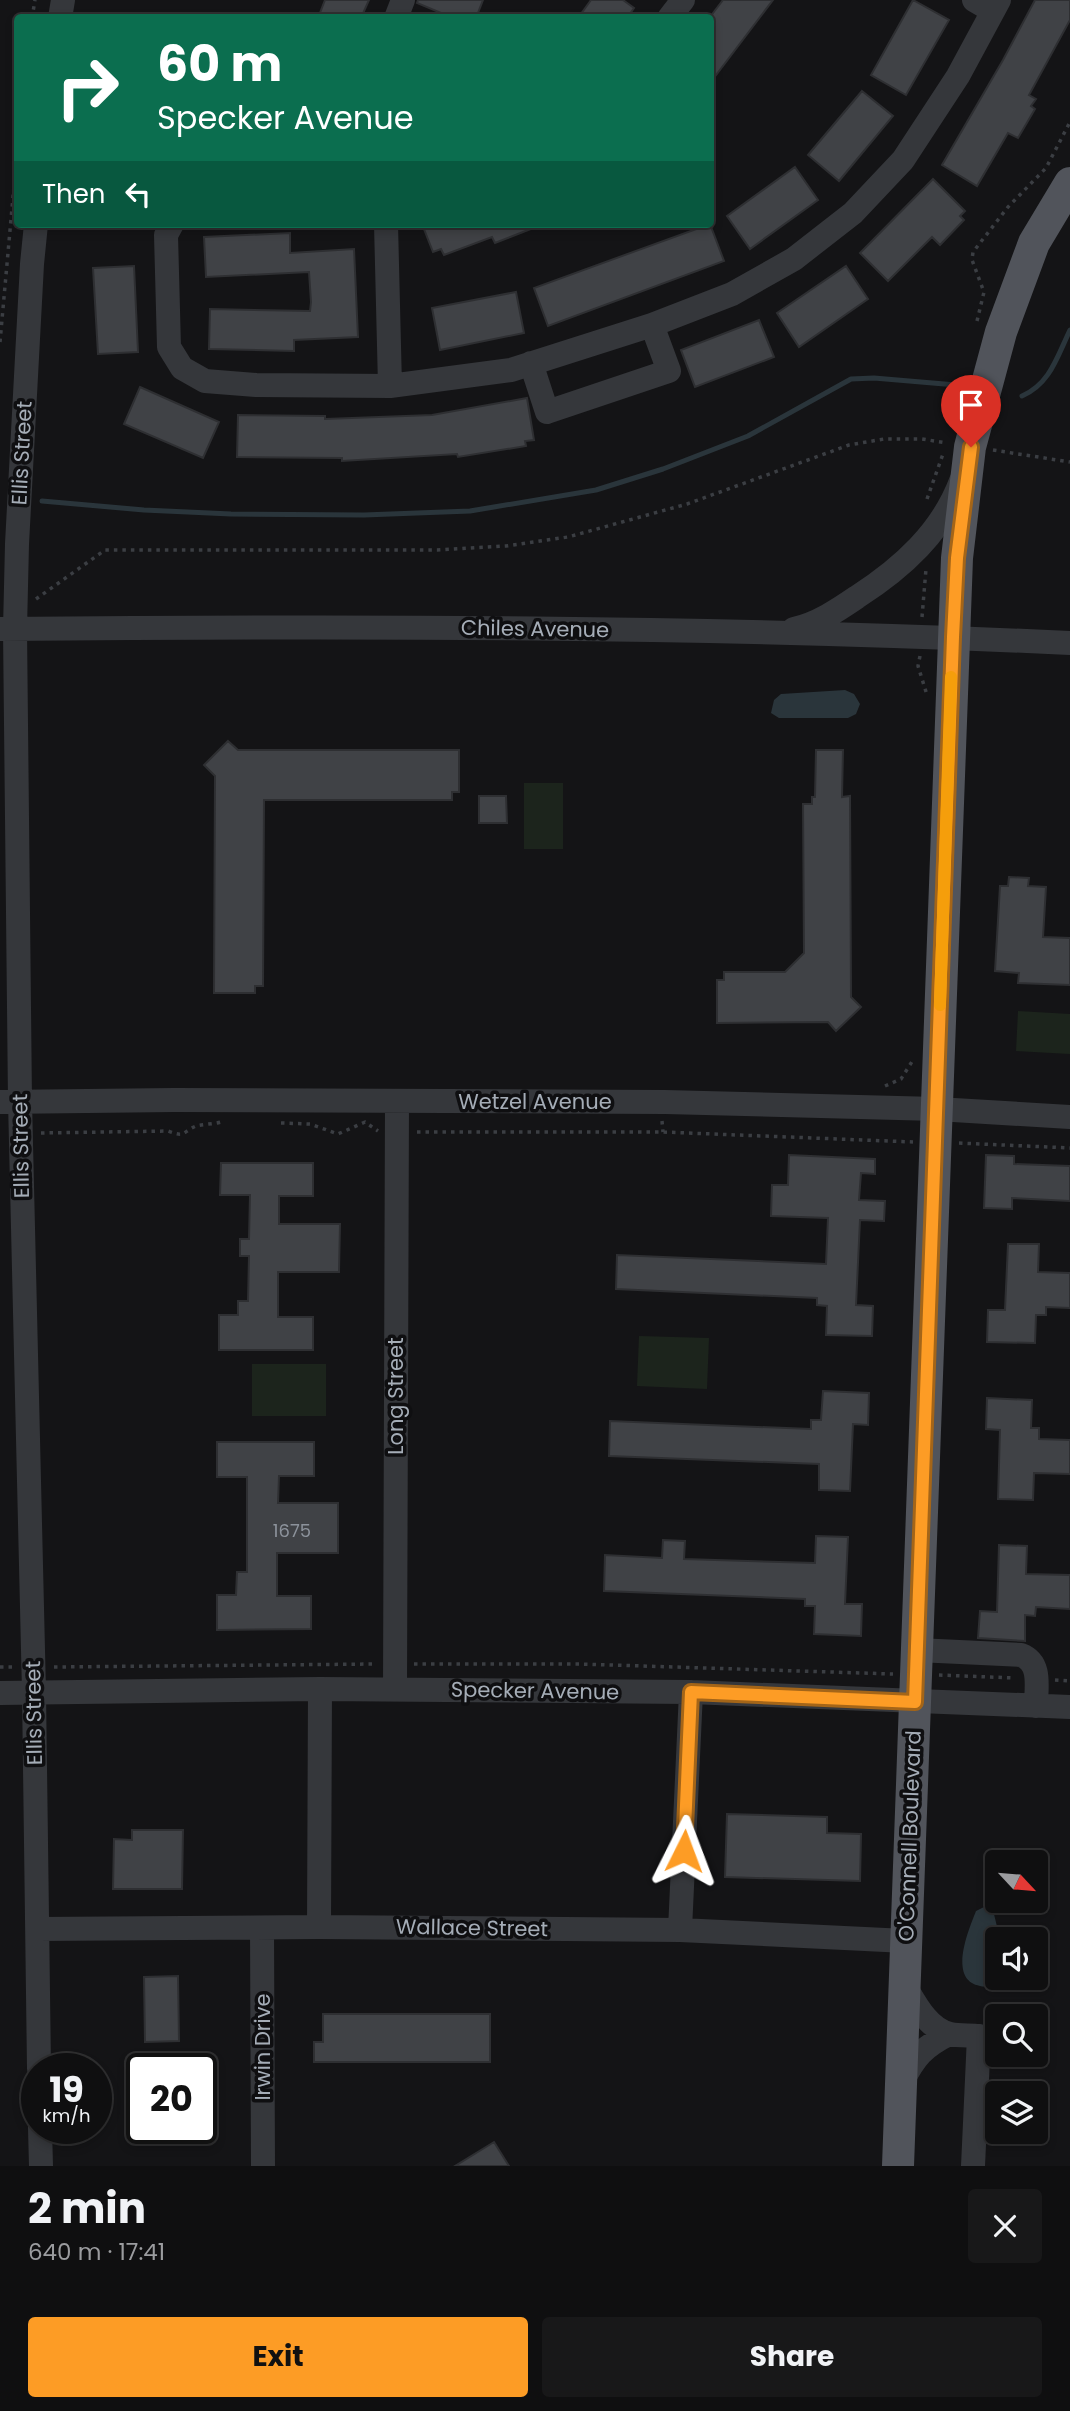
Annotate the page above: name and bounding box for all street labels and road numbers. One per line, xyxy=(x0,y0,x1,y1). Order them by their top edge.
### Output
street label: Ellis Street xyxy=(4,400,39,506)
street label: Chiles Avenue xyxy=(461,613,609,644)
street label: Wetzel Avenue xyxy=(458,1087,612,1116)
street label: Ellis Street xyxy=(5,1094,36,1198)
street label: Long Street xyxy=(381,1337,410,1455)
street label: Ellis Street xyxy=(18,1661,49,1765)
street label: Specker Avenue xyxy=(451,1675,619,1706)
street label: O'Connell Boulevard xyxy=(891,1730,928,1942)
street label: Wallace Street xyxy=(396,1912,548,1943)
street label: Irwin Drive xyxy=(248,1993,277,2101)

